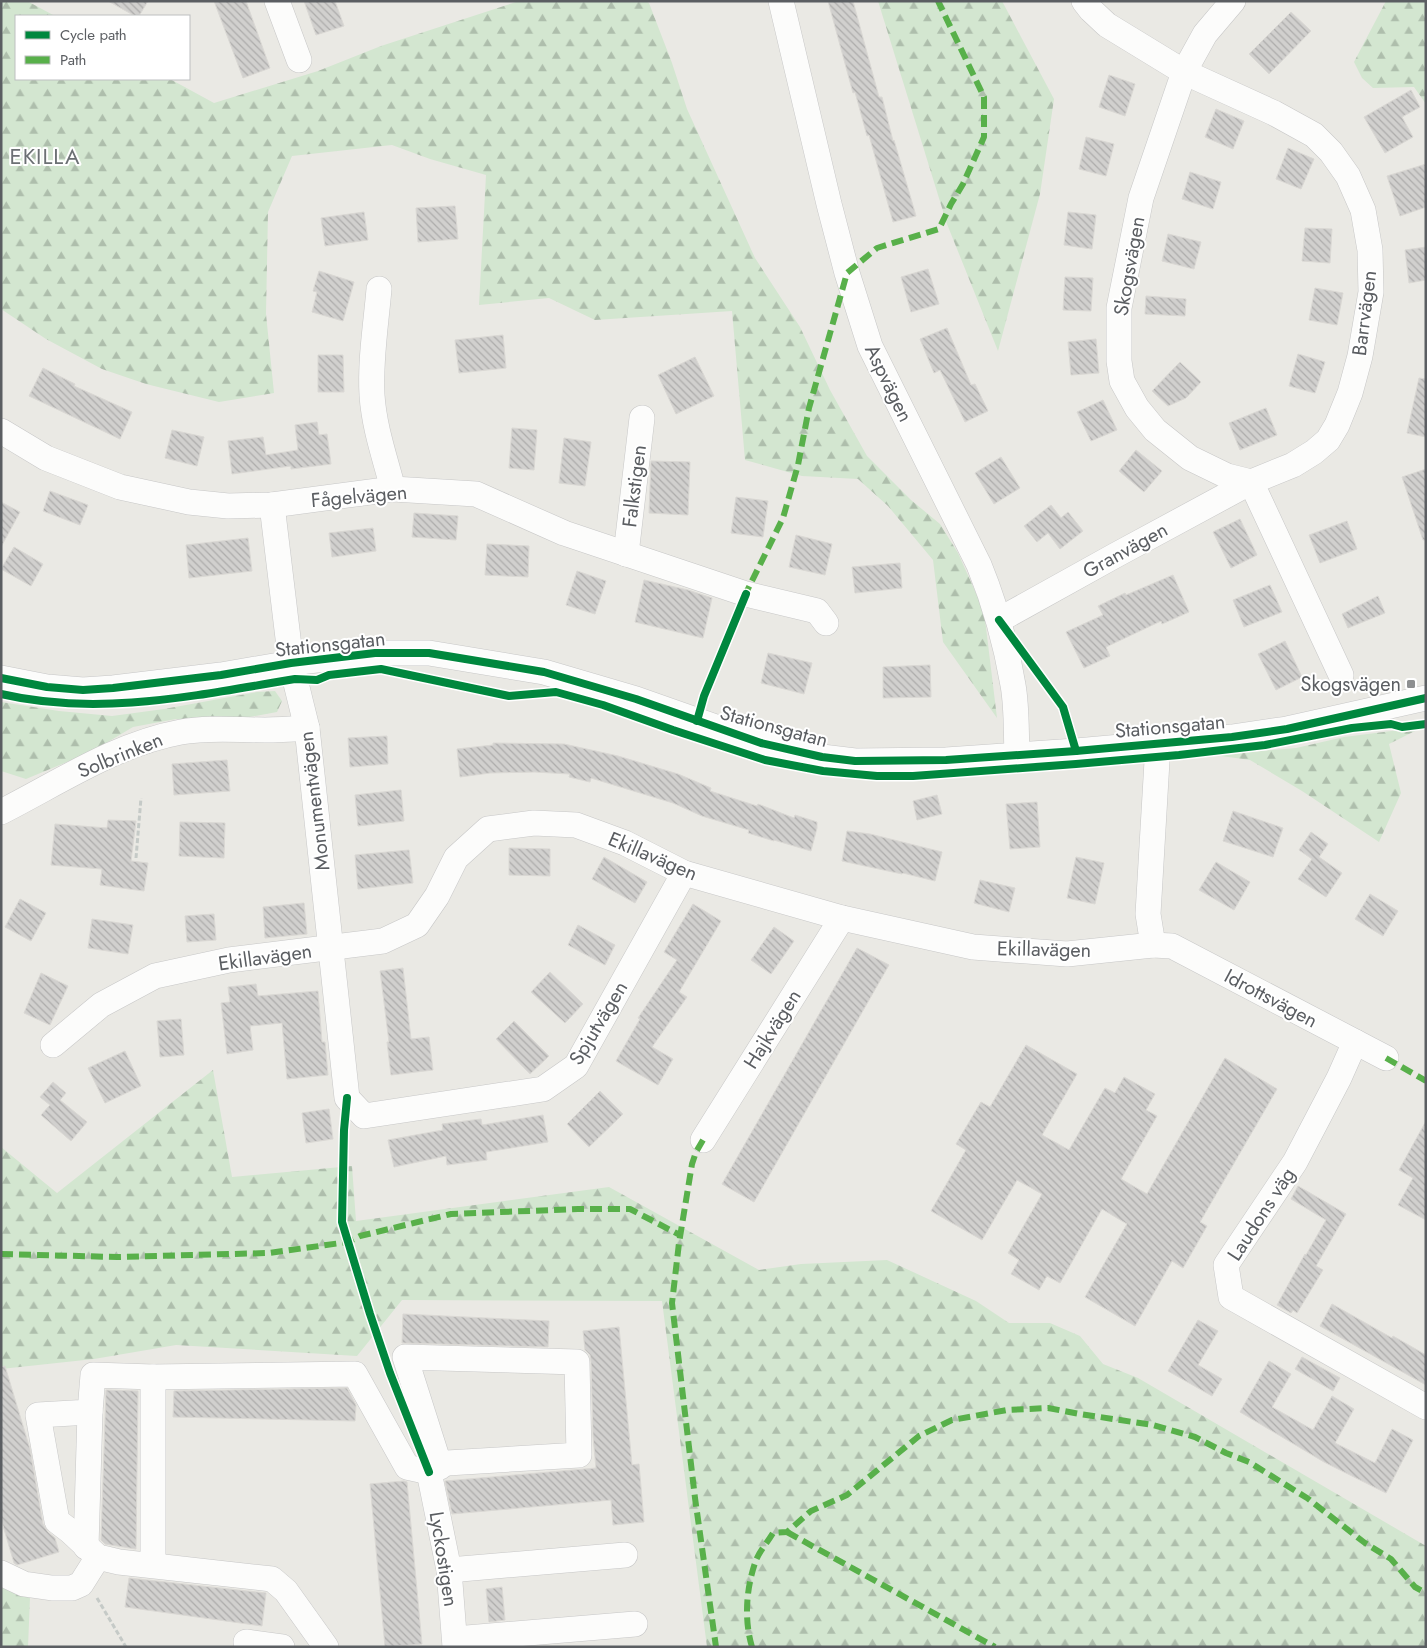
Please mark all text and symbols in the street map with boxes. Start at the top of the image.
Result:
legend [15,15,190,80]
text: Cycle path [60,24,127,46]
text: Path [60,49,86,71]
district label: EKILLA [10,140,80,172]
street label: Skogsvägen [1106,214,1152,318]
street label: Barrvägen [1345,269,1384,357]
street label: Aspvägen [857,340,920,427]
street label: Falkstigen [615,443,654,529]
street label: Fågelvägen [310,478,408,515]
street label: Granvägen [1078,515,1173,586]
street label: Stationsgatan [273,624,387,665]
place label: Skogsvägen [1301,670,1401,699]
marker: Skogsvägen [1405,678,1417,690]
street label: Stationsgatan [717,698,831,755]
street label: Stationsgatan [1114,707,1227,746]
street label: Solbrinken [73,725,167,786]
street label: Monumentvägen [292,730,337,872]
street label: Ekillavägen [604,825,702,888]
street label: Ekillavägen [997,934,1091,965]
street label: Ekillavägen [216,937,314,978]
street label: Idrottsvägen [1219,962,1323,1035]
street label: Spjutvägen [562,976,635,1071]
street label: Hajkvägen [737,984,808,1075]
street label: Laudons väg [1220,1162,1302,1267]
street label: Lyckostigen [422,1510,465,1609]

